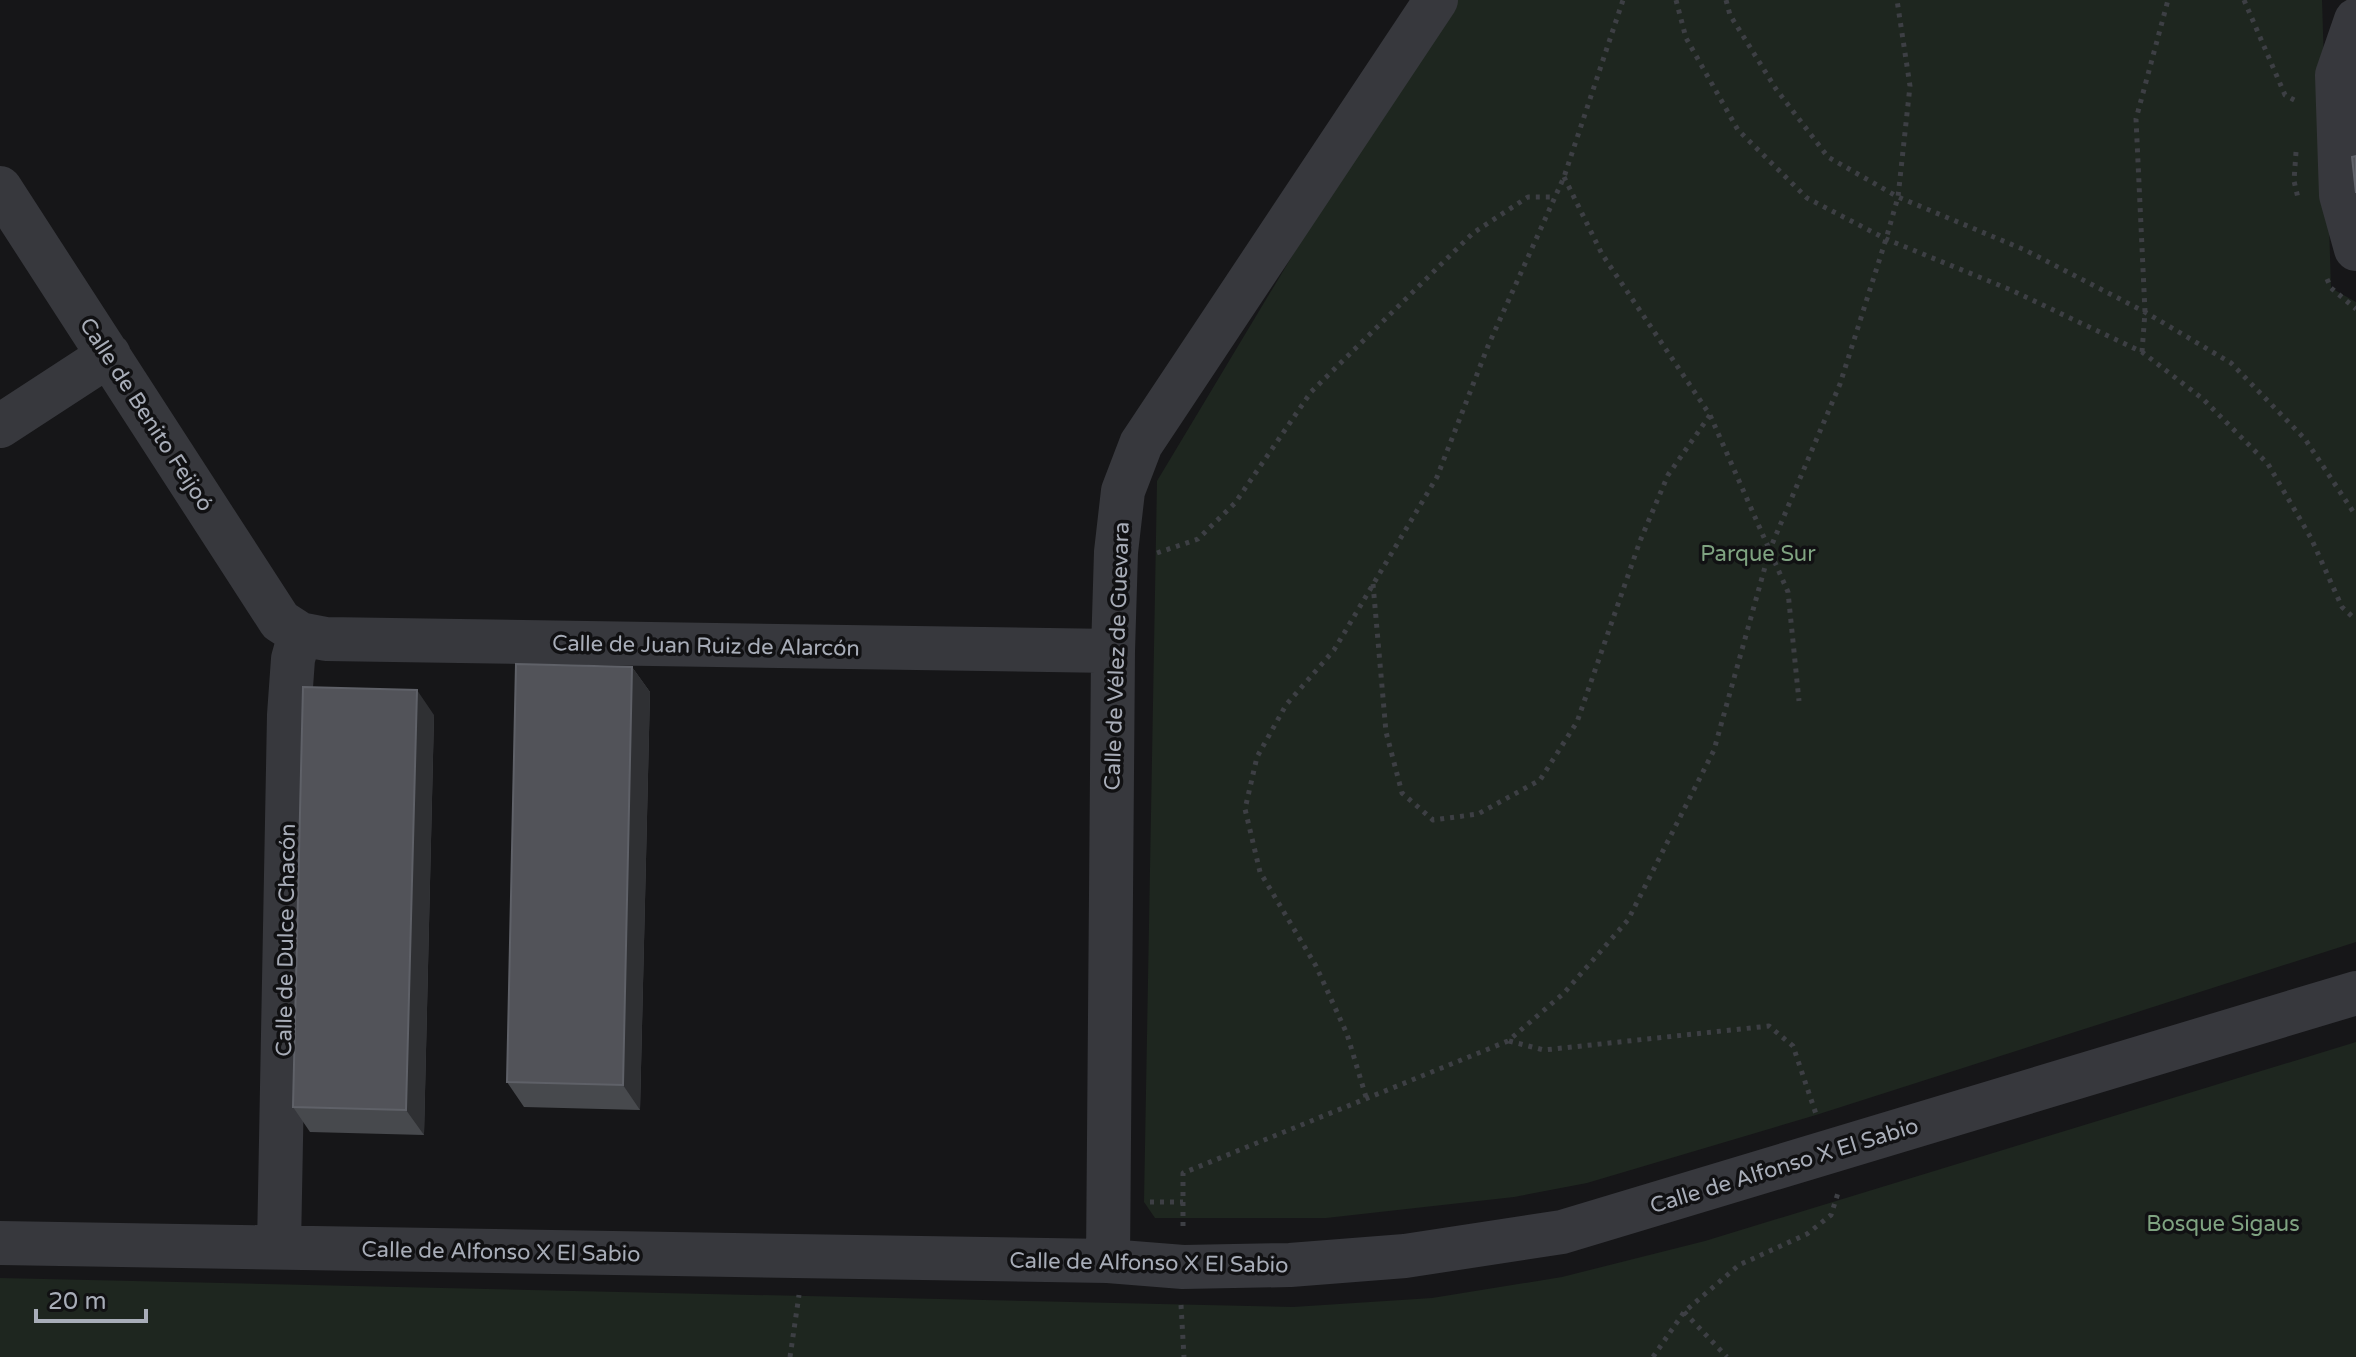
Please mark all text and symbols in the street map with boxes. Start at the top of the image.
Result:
street label: Calle de Benito Feijoó [74,313,218,516]
street label: Calle de Vélez de Guevara [1099,521,1135,791]
park label: Parque Sur [1700,541,1816,567]
street label: Calle de Juan Ruiz de Alarcón [552,630,860,662]
street label: Calle de Dulce Chacón [271,823,301,1057]
street label: Calle de Alfonso X El Sabio [1647,1113,1922,1219]
park label: Bosque Sigaus [2146,1211,2300,1237]
street label: Calle de Alfonso X El Sabio [361,1237,641,1267]
street label: Calle de Alfonso X El Sabio [1009,1248,1289,1278]
scale bar [36,1273,146,1323]
text: 20 m [48,1287,106,1316]

